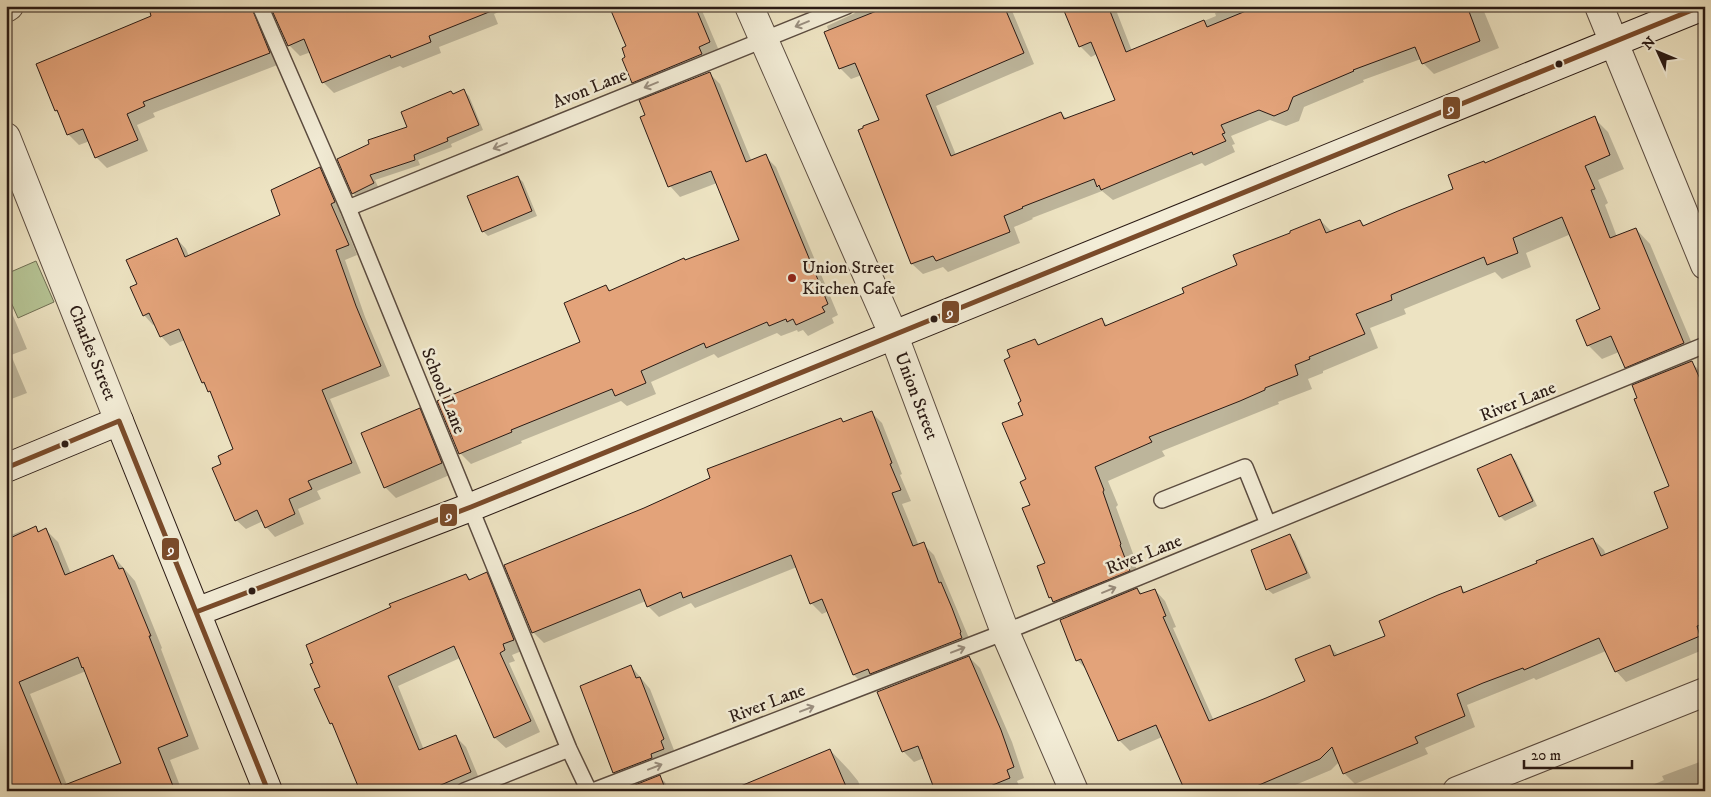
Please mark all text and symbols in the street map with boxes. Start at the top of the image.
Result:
one-way arrow [794,21,809,30]
north arrow [1634,28,1684,78]
text: N [1639,33,1660,54]
unlabelled marker [1554,59,1564,69]
street label: Avon Lane [550,64,630,114]
one-way arrow [644,81,659,90]
line badge: 9 [1442,96,1461,120]
text: 9 [1447,100,1455,118]
one-way arrow [493,142,508,152]
place label: Union Street Kitchen Cafe [802,257,896,300]
marker: Union Street Kitchen Cafe [786,272,798,284]
line badge: 9 [941,300,960,324]
street label: Charles Street [63,302,121,404]
text: 9 [946,304,954,322]
unlabelled marker [929,314,939,324]
street label: School Lane [416,345,470,437]
street label: Union Street [889,349,943,443]
street label: River Lane [1477,377,1559,427]
unlabelled marker [60,439,70,449]
line badge: 9 [439,503,458,527]
text: 9 [445,507,453,525]
street label: River Lane [1103,530,1185,580]
line badge: 9 [161,537,180,561]
text: 9 [167,541,175,559]
one-way arrow [1101,584,1116,594]
unlabelled marker [247,586,257,596]
one-way arrow [950,645,965,654]
street label: River Lane [726,679,808,729]
one-way arrow [799,703,814,712]
scale bar [1524,737,1631,769]
text: 20 m [1531,746,1561,765]
one-way arrow [647,762,662,771]

